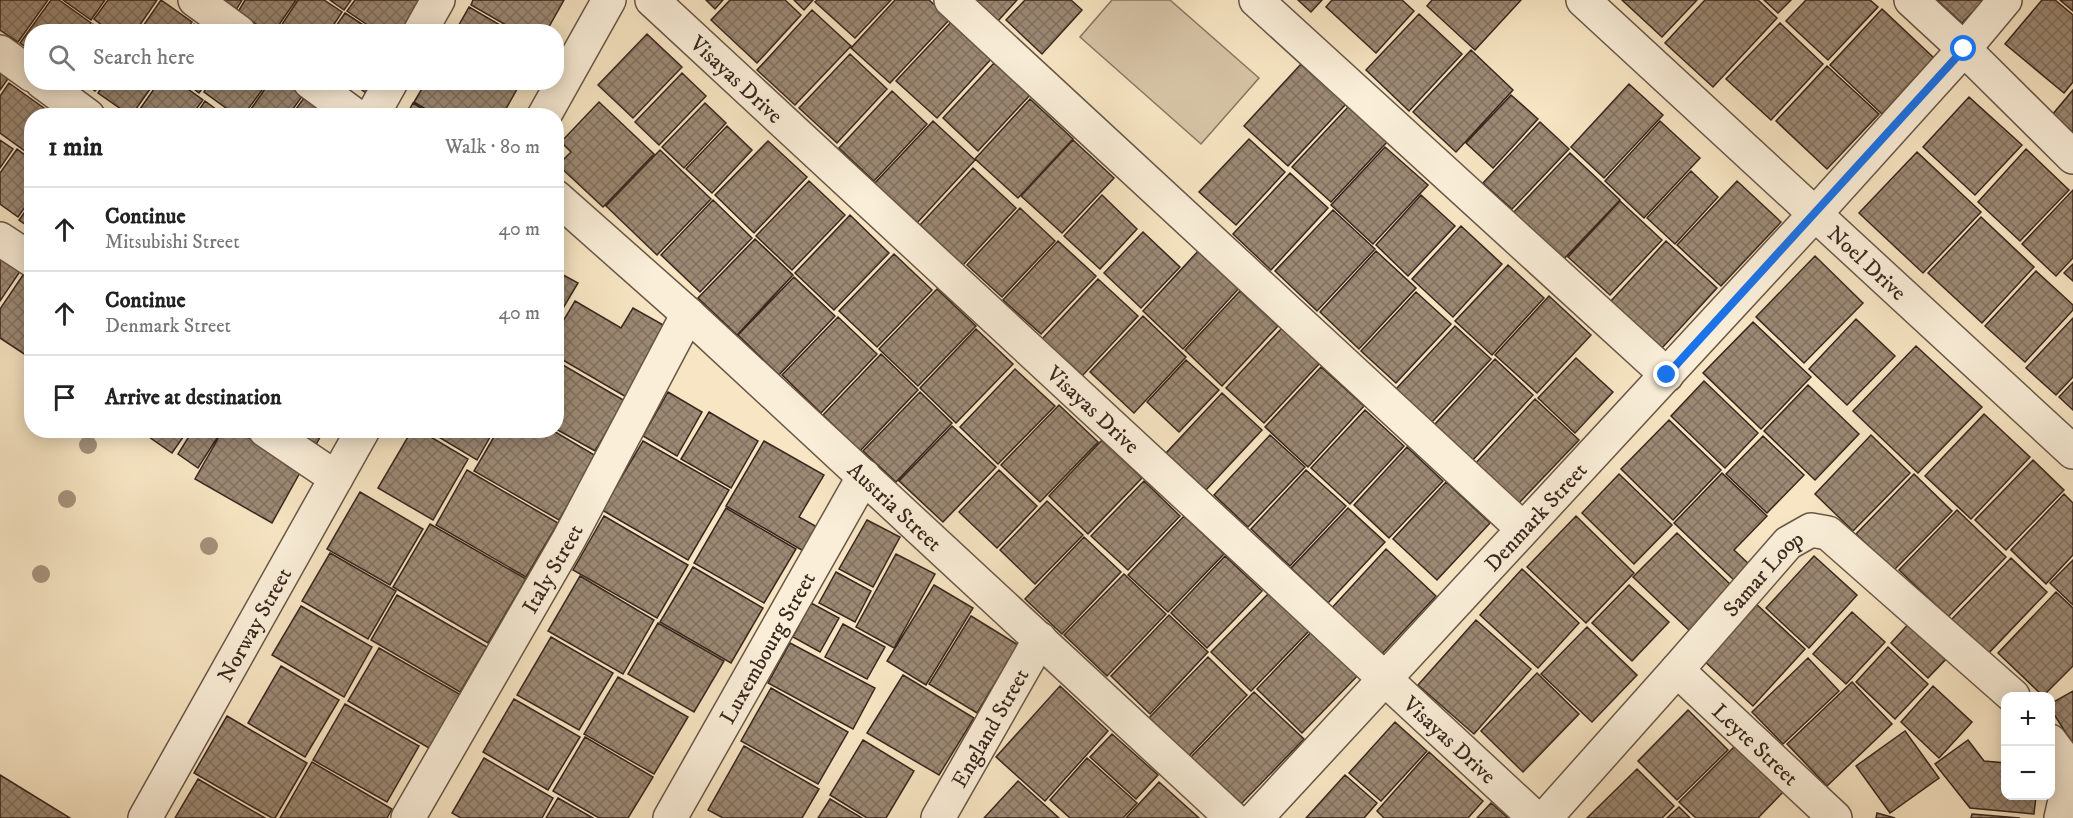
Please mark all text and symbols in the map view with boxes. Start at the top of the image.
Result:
search box [24,24,564,90]
street label: Visayas Drive [683,30,788,130]
route start [1950,35,1976,61]
icon: search [45,41,78,74]
text: Search here [93,44,195,71]
text: 1 min [48,131,103,164]
text: Walk · 80 m [445,135,540,160]
text: Continue [105,203,186,230]
icon: ahead [48,213,81,246]
text: 40 m [498,217,540,242]
street label: Noel Drive [1821,220,1912,307]
text: Mitsubishi Street [105,230,240,255]
text: Continue [105,287,186,314]
icon: ahead [48,297,81,330]
text: 40 m [498,301,540,326]
text: Denmark Street [105,314,231,339]
street label: Visayas Drive [1040,360,1145,460]
route end [1653,361,1679,387]
icon: arrive [48,381,81,414]
text: Arrive at destination [105,384,282,411]
street label: Austria Street [841,457,947,558]
street label: Denmark Street [1479,457,1593,577]
street label: Italy Street [517,520,589,619]
street label: Samar Loop [1718,525,1808,623]
street label: Norway Street [212,563,298,687]
street label: Luxembourg Street [714,568,822,729]
street label: England Street [946,664,1035,793]
street label: Visayas Drive [1396,690,1501,790]
map controls [2001,692,2055,800]
button: + [2001,692,2055,746]
street label: Leyte Street [1706,698,1804,792]
button: − [2001,746,2055,800]

